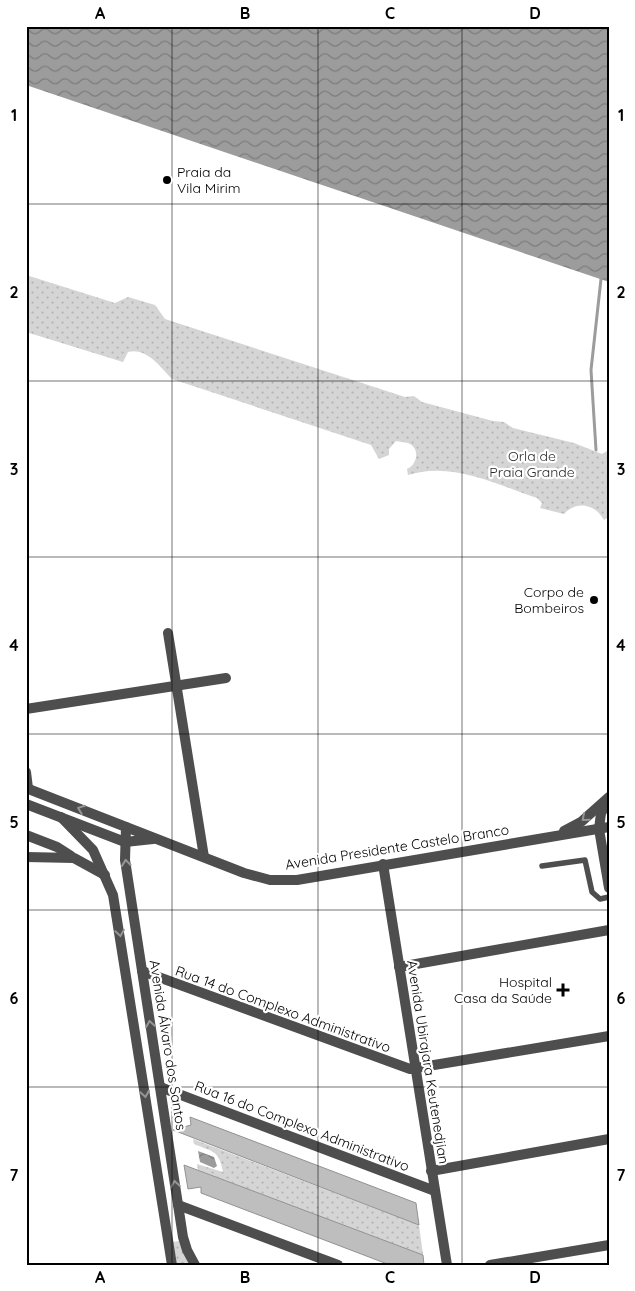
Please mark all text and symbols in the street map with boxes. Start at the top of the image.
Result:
text: A [95,3,106,23]
text: B [240,3,250,23]
text: C [385,3,395,23]
text: D [529,3,541,23]
text: 1 [11,105,17,125]
text: 1 [618,105,624,125]
place label: Praia da Vila Mirim [177,163,241,197]
marker: Praia da Vila Mirim [161,174,173,186]
text: 2 [9,282,19,302]
text: 2 [616,282,626,302]
park label: Orla de Praia Grande [489,447,575,481]
text: 3 [10,459,18,479]
text: 3 [617,459,625,479]
place label: Corpo de Bombeiros [514,583,584,617]
marker: Corpo de Bombeiros [588,594,600,606]
text: 4 [9,635,19,655]
text: 4 [616,635,626,655]
one-way arrow [77,805,86,815]
text: 5 [9,812,19,832]
one-way arrow [582,812,591,821]
text: 5 [616,812,626,832]
street label: Avenida Presidente Castelo Branco [284,820,510,874]
one-way arrow [121,859,132,867]
one-way arrow [114,929,124,938]
street label: Avenida Álvaro dos Santos [146,958,190,1132]
street label: Avenida Ubirajara Keutenedjian [403,959,453,1165]
street label: Rua 14 do Complexo Administrativo [173,962,393,1056]
place label: Hospital Casa da Saúde [454,973,552,1007]
marker: Hospital Casa da Saúde [556,983,570,997]
text: 6 [10,988,19,1008]
text: 6 [617,988,626,1008]
one-way arrow [146,1020,156,1028]
street label: Rua 16 do Complexo Administrativo [192,1077,412,1175]
one-way arrow [139,1090,149,1098]
text: 7 [10,1165,19,1185]
text: 7 [617,1165,626,1185]
one-way arrow [171,1180,181,1189]
text: A [95,1267,106,1287]
text: B [240,1267,250,1287]
text: C [385,1267,395,1287]
text: D [529,1267,541,1287]

